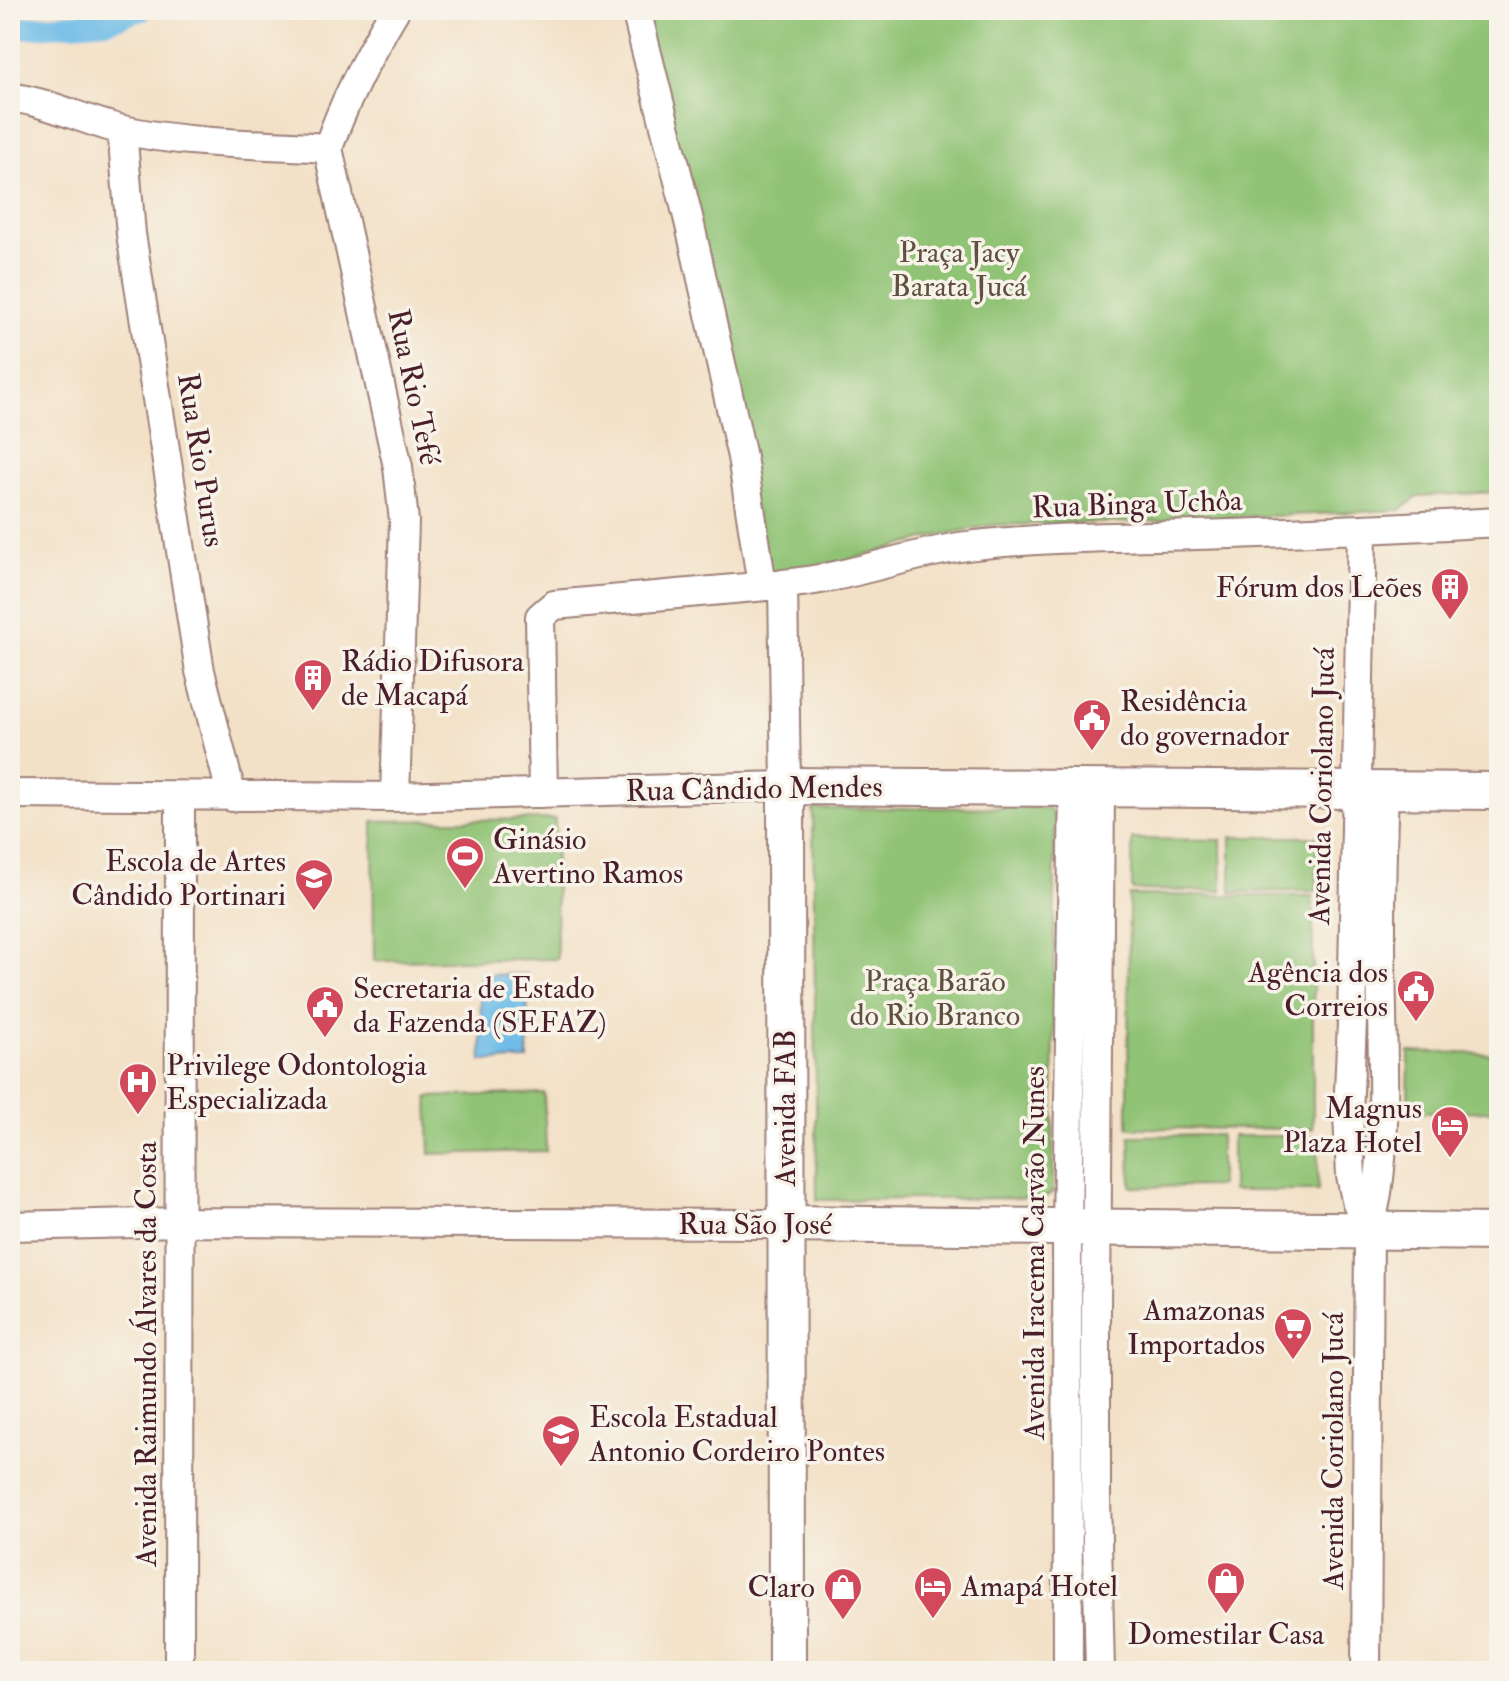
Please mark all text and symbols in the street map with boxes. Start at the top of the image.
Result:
park label: Praça Jacy Barata Jucá [891,234,1027,305]
street label: Rua Rio Tefé [379,306,449,469]
street label: Rua Rio Purus [169,370,233,550]
street label: Rua Binga Uchôa [1031,482,1244,526]
building icon: Fórum dos Leões [1429,566,1471,621]
place label: Fórum dos Leões [1216,569,1422,606]
place label: Rádio Difusora de Macapá [341,643,525,714]
street label: Avenida Coriolano Jucá [1301,646,1343,926]
building icon: Rádio Difusora de Macapá [292,657,334,712]
place label: Residência do governador [1120,683,1289,754]
public building icon: Residência do governador [1071,697,1113,752]
street label: Rua Cândido Mendes [625,768,883,810]
place label: Ginásio Avertino Ramos [492,821,683,892]
sports icon: Ginásio Avertino Ramos [444,835,486,890]
place label: Escola de Artes Cândido Portinari [71,843,286,914]
school or university icon: Escola de Artes Cândido Portinari [293,857,335,912]
place label: Agência dos Correios [1247,954,1388,1025]
park label: Praça Barão do Rio Branco [850,963,1020,1034]
public building icon: Agência dos Correios [1395,968,1437,1023]
place label: Secretaria de Estado da Fazenda (SEFAZ) [353,970,607,1041]
public building icon: Secretaria de Estado da Fazenda (SEFAZ) [304,984,346,1039]
street label: Avenida FAB [767,1030,804,1187]
place label: Privilege Odontologia Especializada [166,1047,428,1118]
hospital icon: Privilege Odontologia Especializada [117,1061,159,1116]
street label: Avenida Iracema Carvão Nunes [1016,1066,1053,1441]
place label: Magnus Plaza Hotel [1283,1090,1422,1161]
hotel icon: Magnus Plaza Hotel [1429,1104,1471,1159]
street label: Avenida Raimundo Álvares da Costa [128,1141,165,1568]
street label: Rua São José [678,1206,832,1243]
place label: Amazonas Importados [1127,1292,1265,1363]
supermarket icon: Amazonas Importados [1272,1306,1314,1361]
street label: Avenida Coriolano Jucá [1315,1312,1352,1591]
place label: Escola Estadual Antonio Cordeiro Pontes [588,1399,885,1470]
school or university icon: Escola Estadual Antonio Cordeiro Pontes [540,1413,582,1468]
shop icon: Domestilar Casa [1205,1560,1247,1615]
hotel icon: Amapá Hotel [912,1565,954,1620]
shop icon: Claro [822,1566,864,1621]
place label: Amapá Hotel [960,1568,1118,1605]
place label: Claro [747,1569,815,1606]
place label: Domestilar Casa [1128,1616,1325,1653]

